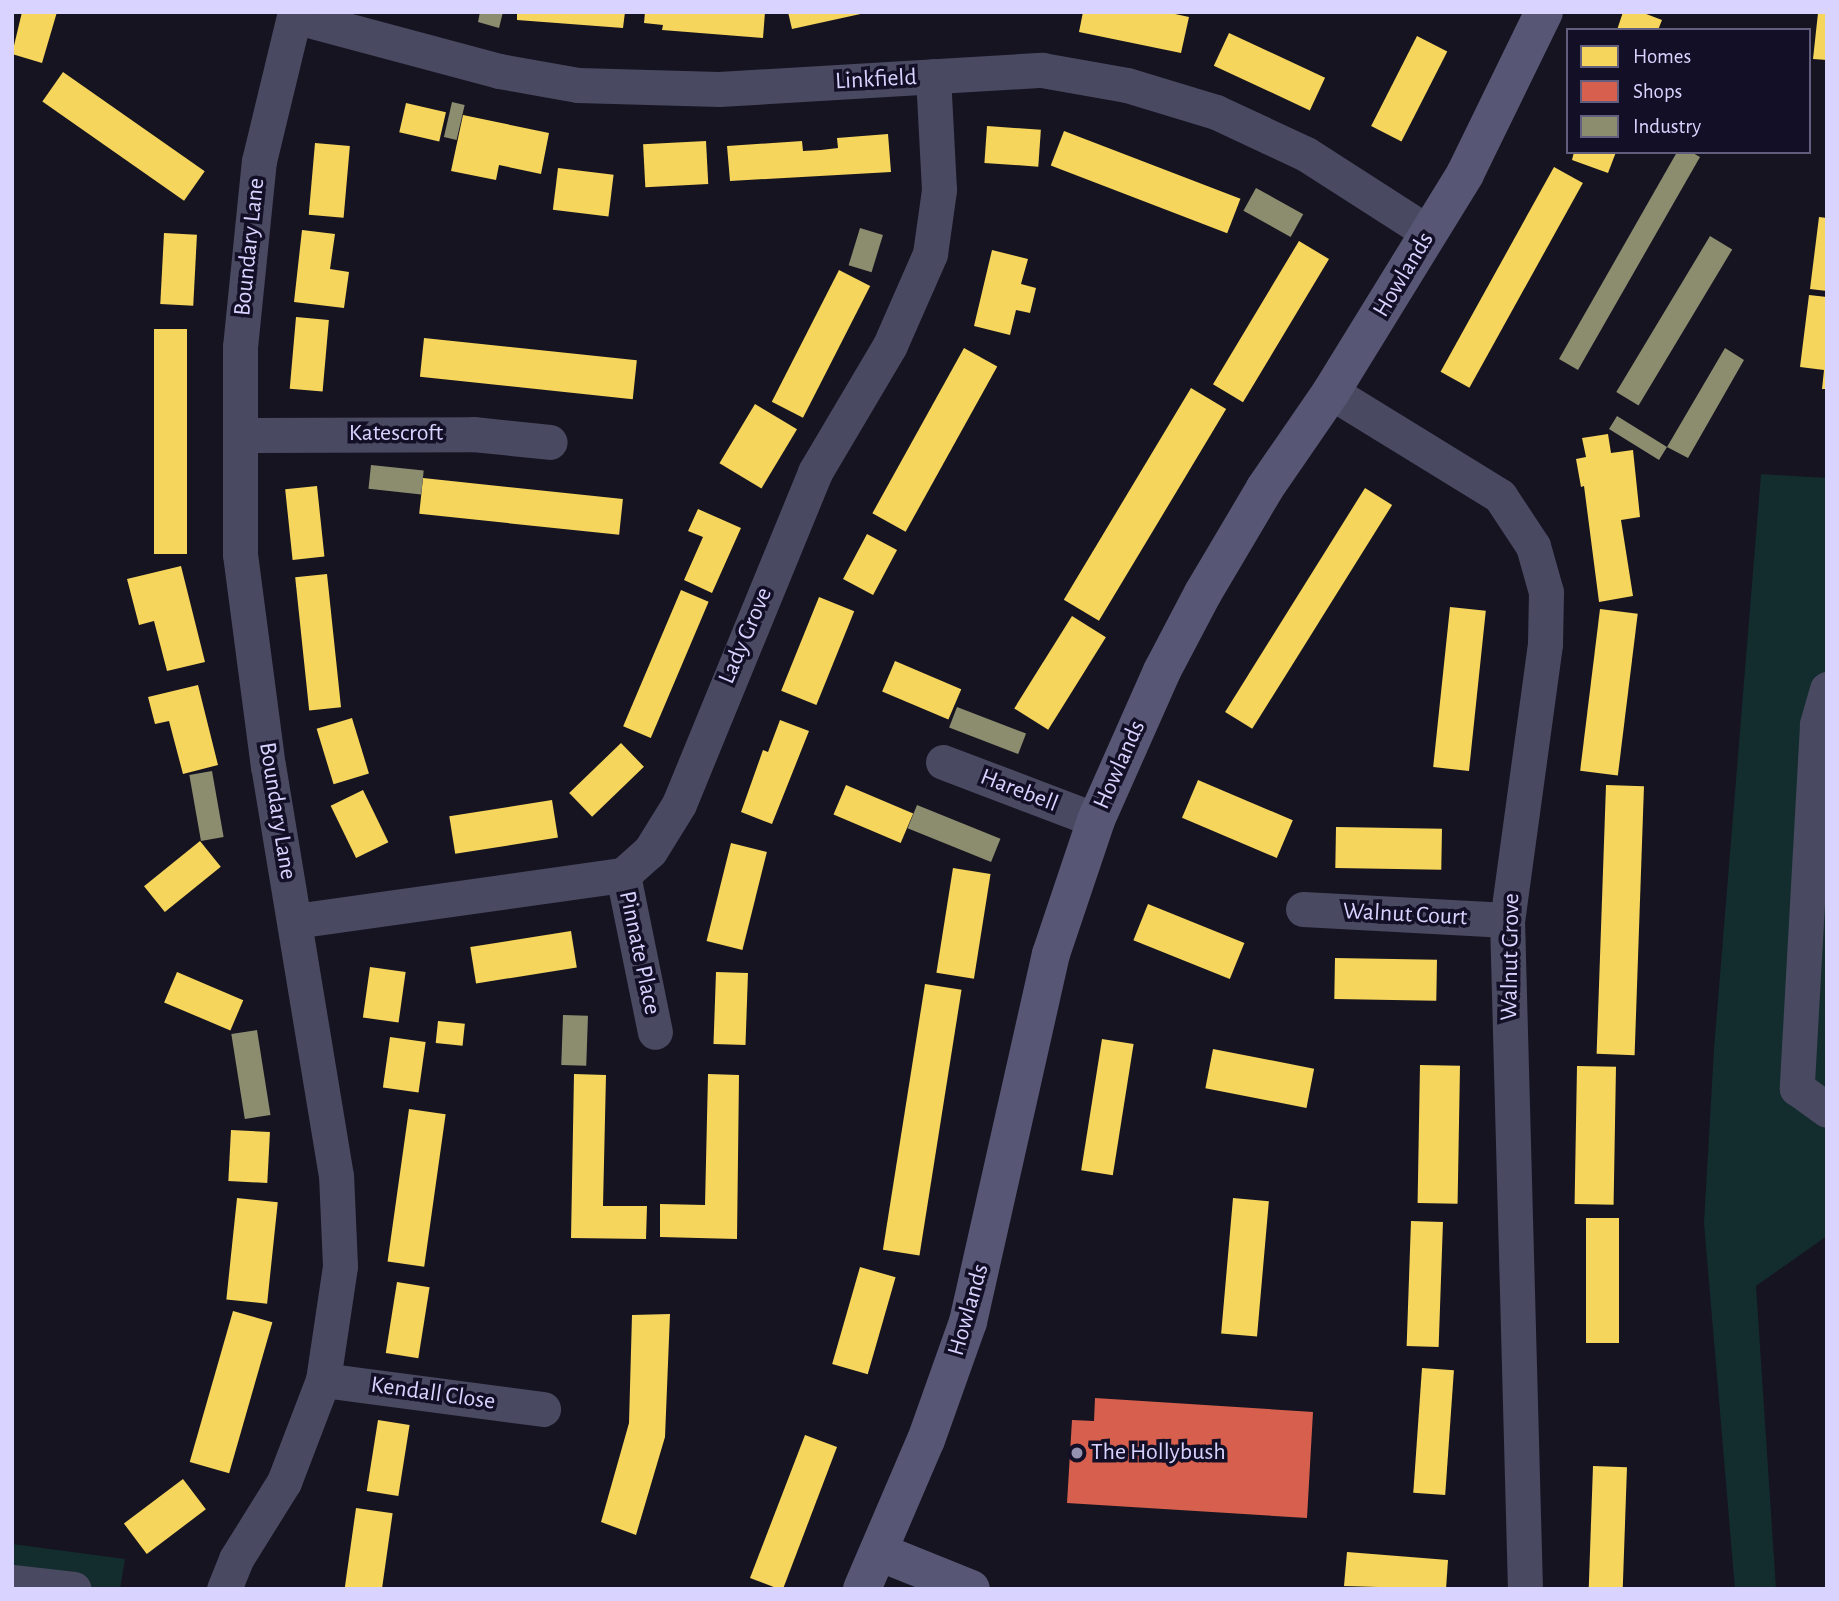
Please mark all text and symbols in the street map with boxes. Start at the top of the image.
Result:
legend [1566,28,1811,154]
text: Homes [1633,46,1691,67]
street label: Linkfield [834,63,918,97]
text: Shops [1633,81,1682,102]
text: Industry [1633,116,1701,137]
street label: Boundary Lane [228,177,272,317]
street label: Howlands [1367,227,1441,323]
street label: Katescroft [349,420,443,448]
street label: Lady Grove [713,584,779,688]
street label: Howlands [1088,716,1152,814]
street label: Boundary Lane [252,740,302,882]
street label: Harebell [976,763,1062,819]
street label: Pinnate Place [612,888,666,1018]
street label: Walnut Grove [1495,893,1527,1021]
street label: Walnut Court [1342,897,1468,933]
street label: Howlands [942,1261,996,1359]
street label: Kendall Close [369,1371,497,1417]
place label: The Hollybush [1091,1439,1226,1467]
marker: The Hollybush [1069,1445,1085,1461]

